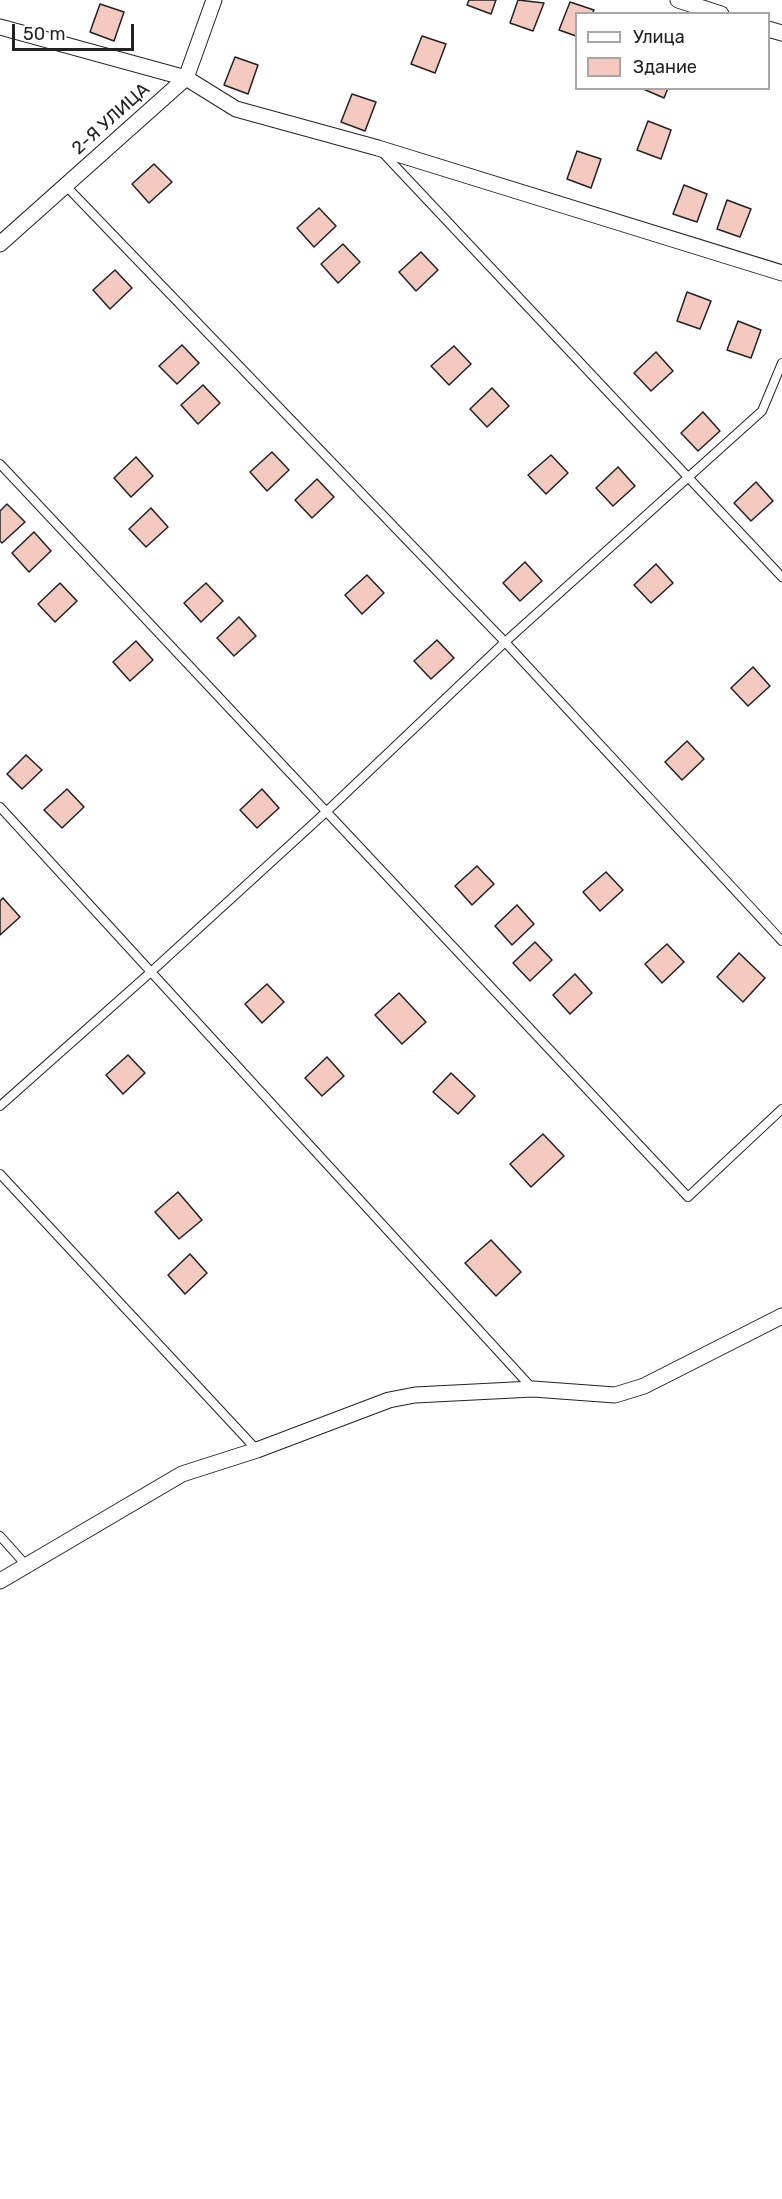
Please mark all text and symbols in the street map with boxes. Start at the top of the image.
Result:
scale bar [15,12,136,50]
legend [575,12,770,90]
text: 50 m [23,23,66,45]
text: Улица [633,26,685,48]
text: Здание [633,56,697,78]
street label: 2-Я УЛИЦА [68,79,154,159]

